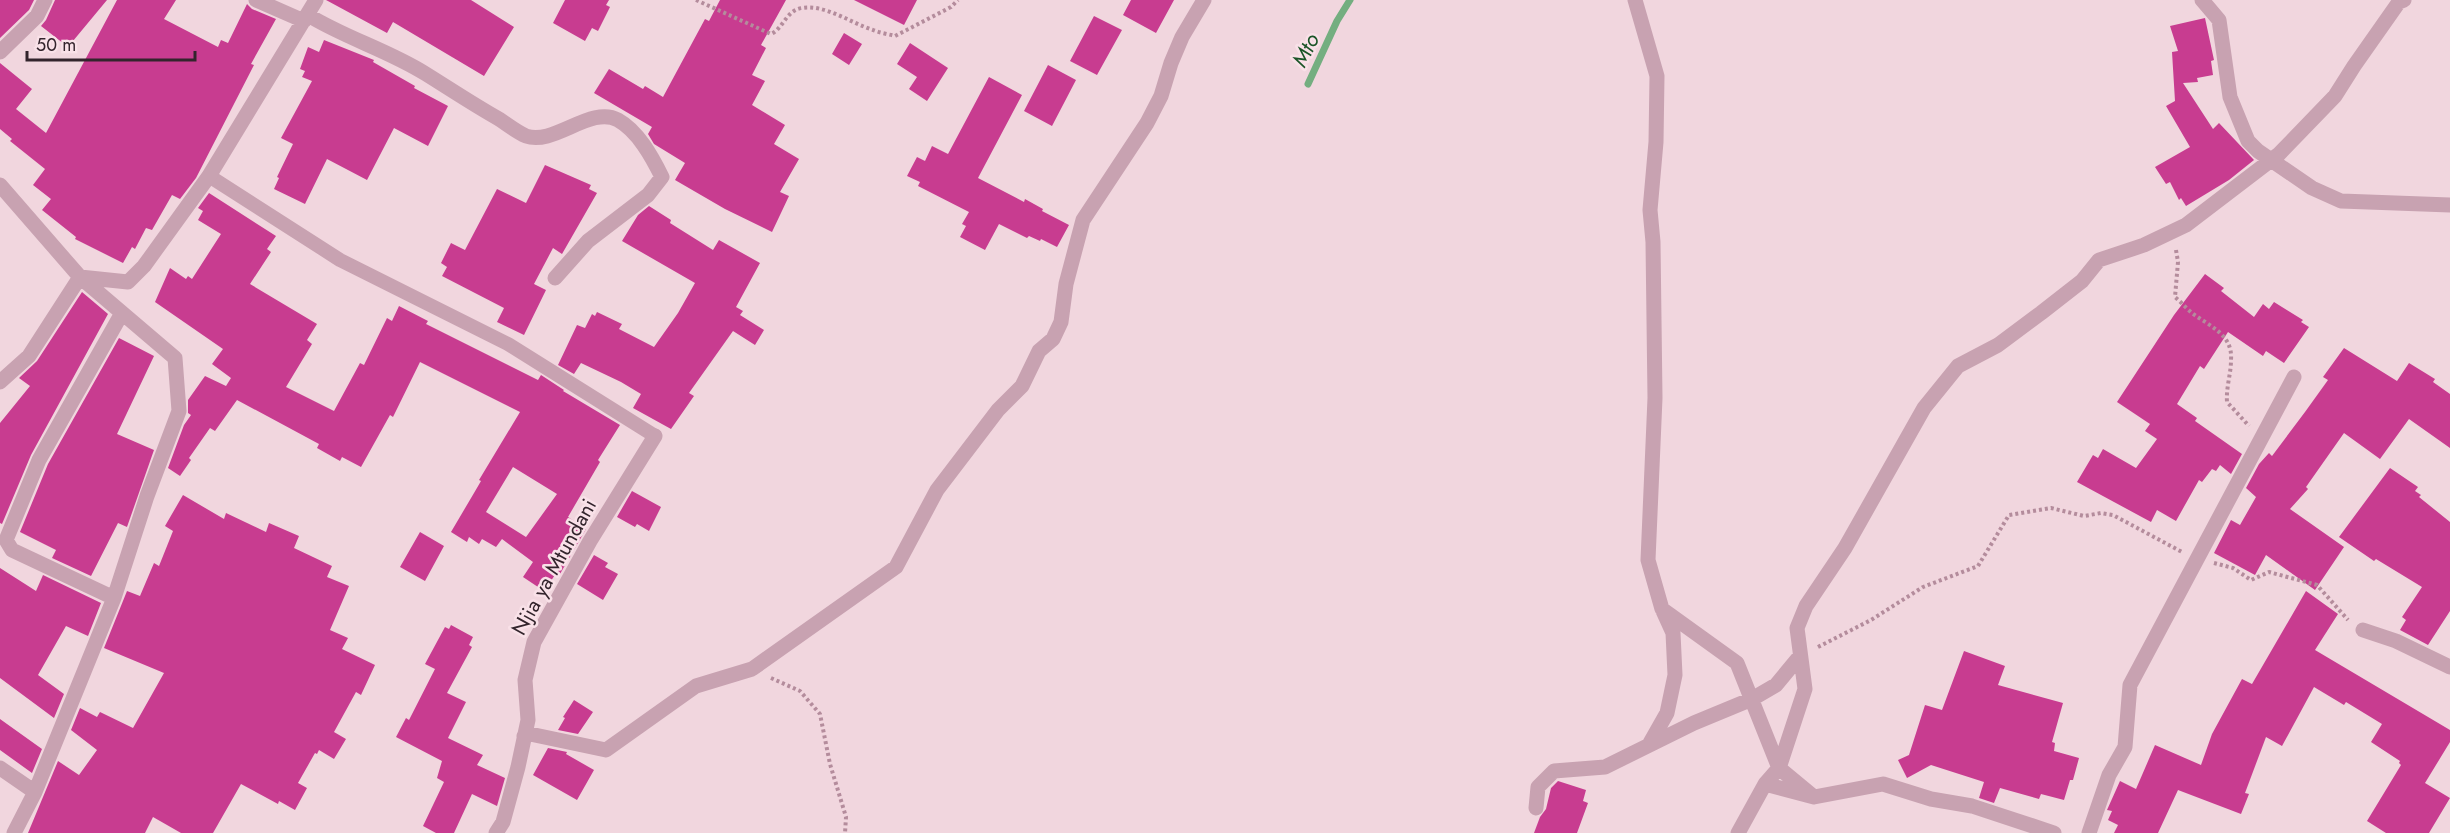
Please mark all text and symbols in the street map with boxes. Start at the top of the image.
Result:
scale bar [27,24,195,62]
water label: Mto [1283,27,1327,72]
text: 50 m [36,32,76,58]
street label: Njia ya Mtundani [504,493,604,641]

